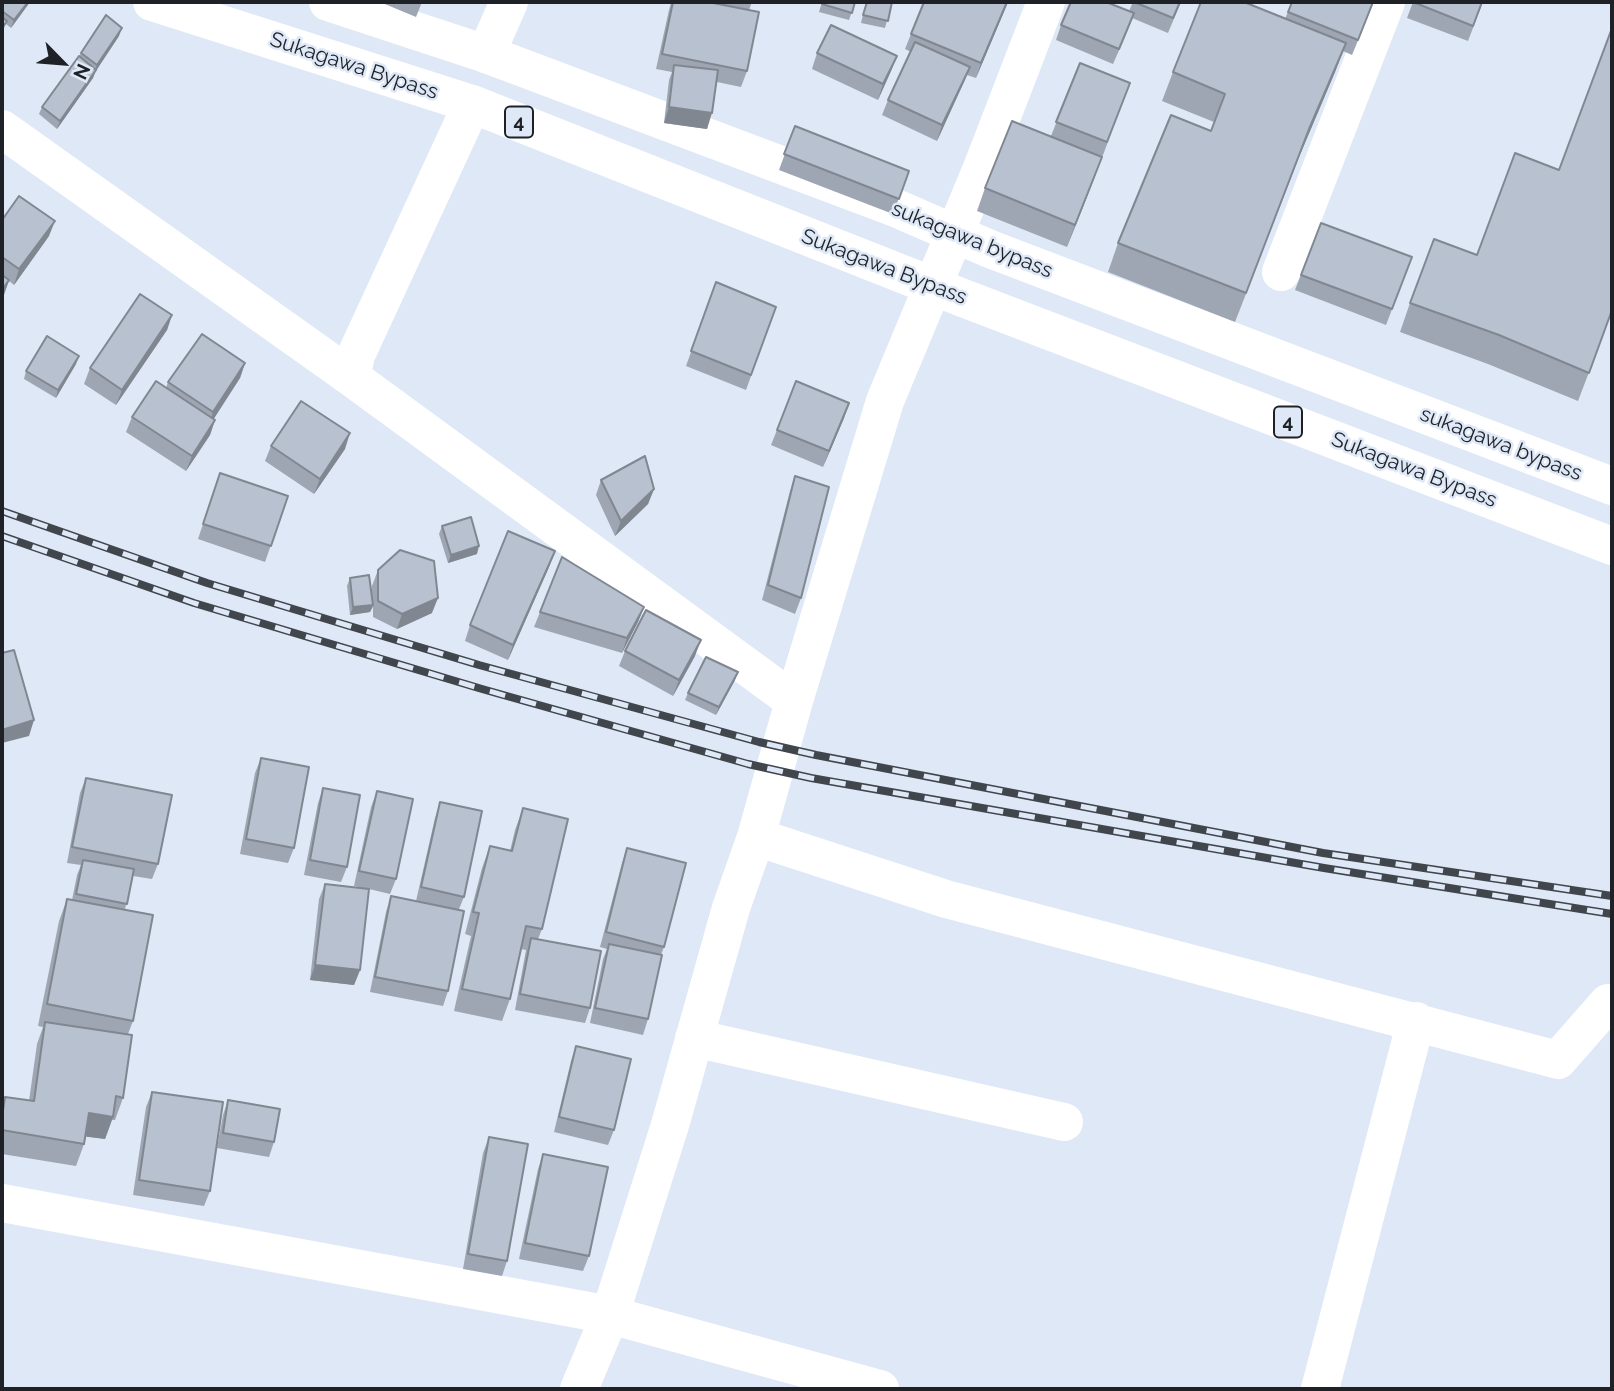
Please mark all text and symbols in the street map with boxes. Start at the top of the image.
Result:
street label: Sukagawa Bypass [267,27,441,105]
north arrow [28,28,98,98]
text: N [69,61,95,83]
road number: 4 [505,106,533,138]
street label: sukagawa bypass [888,196,1056,284]
street label: Sukagawa Bypass [798,224,970,310]
street label: sukagawa bypass [1416,402,1586,486]
road number: 4 [1274,406,1302,438]
street label: Sukagawa Bypass [1328,427,1500,513]

